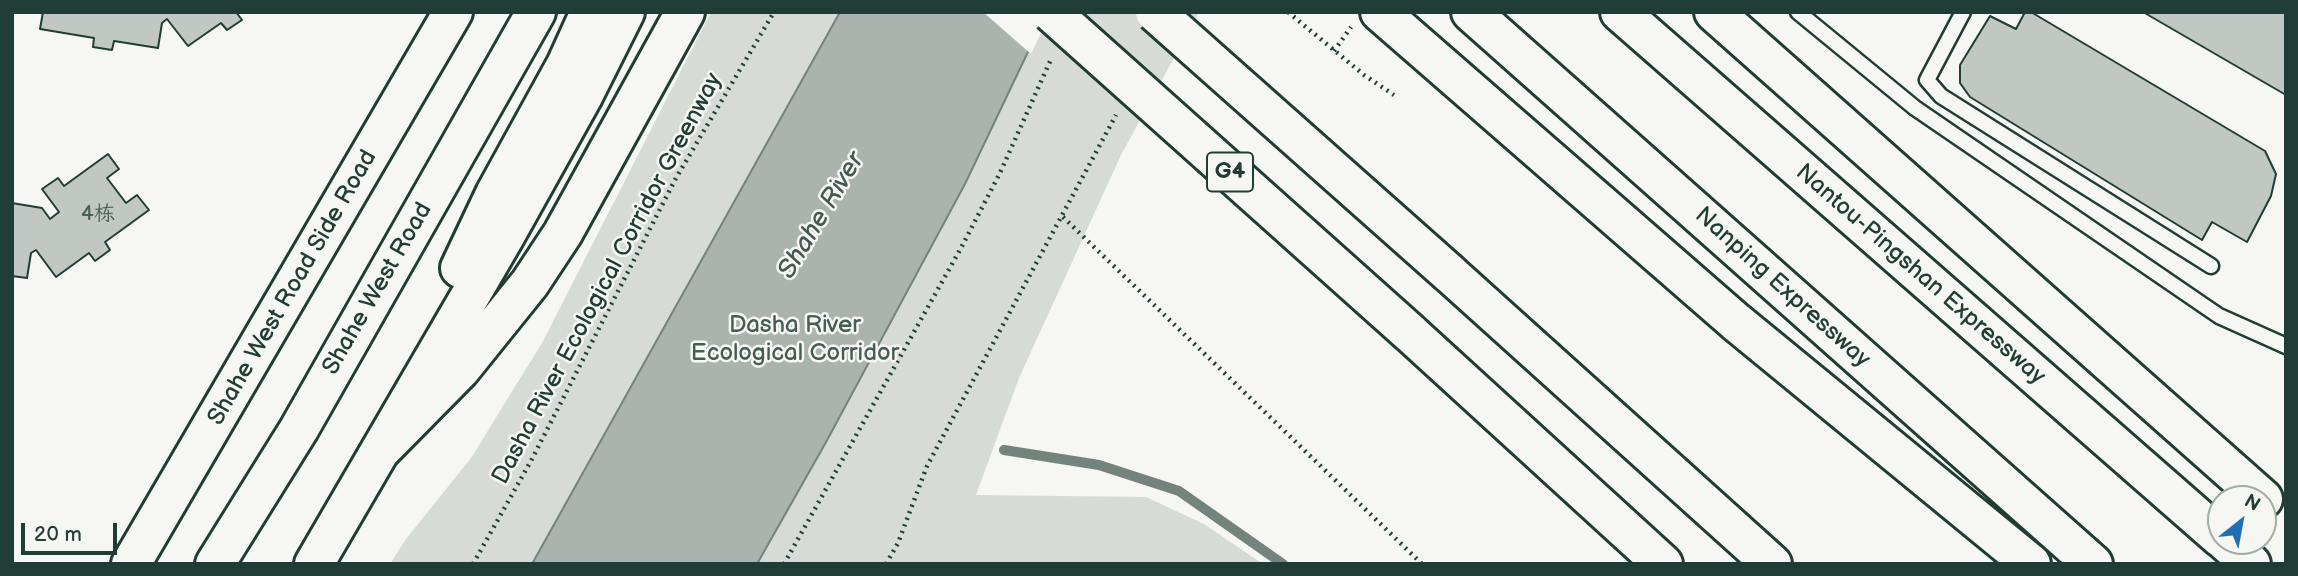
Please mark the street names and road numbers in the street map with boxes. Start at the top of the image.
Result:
street label: Dasha River Ecological Corridor Greenway [487,68,729,490]
street label: Shahe West Road Side Road [202,145,384,431]
road number: G4 [1207,153,1253,192]
street label: Nantou-Pingshan Expressway [1789,159,2051,391]
street label: Shahe West Road [317,198,439,380]
street label: Nanping Expressway [1688,202,1876,374]

